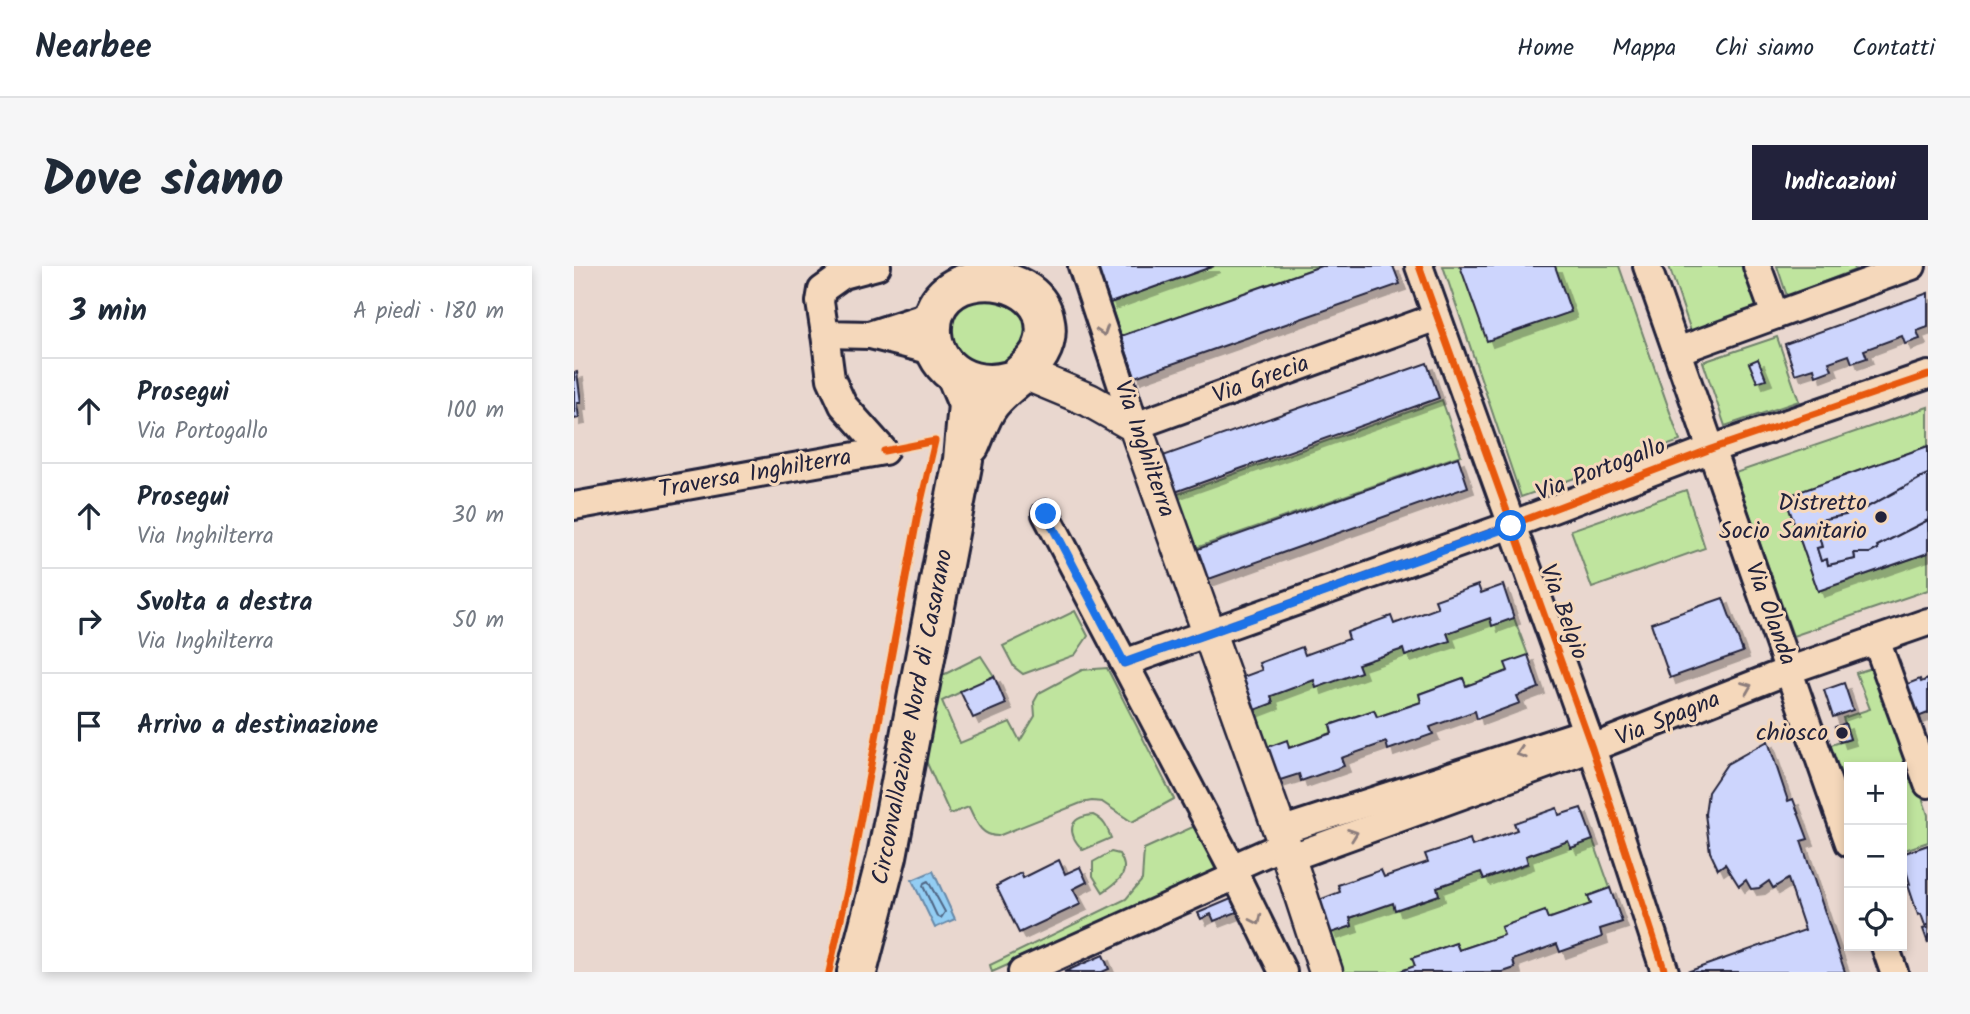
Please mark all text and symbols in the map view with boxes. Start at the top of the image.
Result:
text: Nearbee [35,22,152,75]
text: Home [1517,29,1574,68]
text: Mappa [1612,29,1676,68]
text: Chi siamo [1714,29,1814,68]
text: Contatti [1852,29,1935,68]
text: Dove siamo [42,143,284,221]
button: Indicazioni [1752,145,1928,220]
text: 3 min [70,288,147,336]
text: A piedi · 180 m [353,294,504,330]
one-way arrow [1095,324,1109,336]
street label: Via Grecia [1207,345,1315,415]
text: Prosegui [137,372,229,414]
street label: Via Inghilterra [1102,375,1186,523]
icon: ahead [70,392,108,430]
text: 100 m [446,393,504,429]
text: Via Portogallo [137,414,268,450]
street label: Via Portogallo [1530,427,1672,513]
street label: Traversa Inghilterra [655,438,855,510]
text: Prosegui [137,477,229,519]
place label: Distretto Socio Sanitario [1719,484,1867,551]
icon: ahead [70,497,108,535]
text: 30 m [452,498,504,534]
route end [1030,498,1061,529]
marker: Distretto Socio Sanitario [1873,509,1889,525]
route start [1495,510,1526,541]
text: Via Inghilterra [137,519,274,555]
street label: Circonvallazione Nord di Casarano [861,546,965,888]
street label: Via Olanda [1733,557,1807,671]
street label: Via Belgio [1528,559,1598,665]
text: Svolta a destra [137,582,313,624]
icon: right [70,602,108,640]
text: 50 m [453,603,504,639]
text: Via Inghilterra [137,624,274,660]
street label: Via Spagna [1610,680,1726,758]
one-way arrow [1740,682,1752,696]
text: Arrivo a destinazione [137,705,378,747]
icon: arrive [70,707,108,745]
place label: chiosco [1756,714,1828,753]
marker: chiosco [1834,725,1850,741]
one-way arrow [1516,745,1528,759]
map controls [1844,762,1907,951]
button: + [1844,762,1907,825]
button: − [1844,825,1907,888]
one-way arrow [1346,829,1358,843]
button: locate [1844,888,1907,951]
one-way arrow [1249,913,1263,925]

